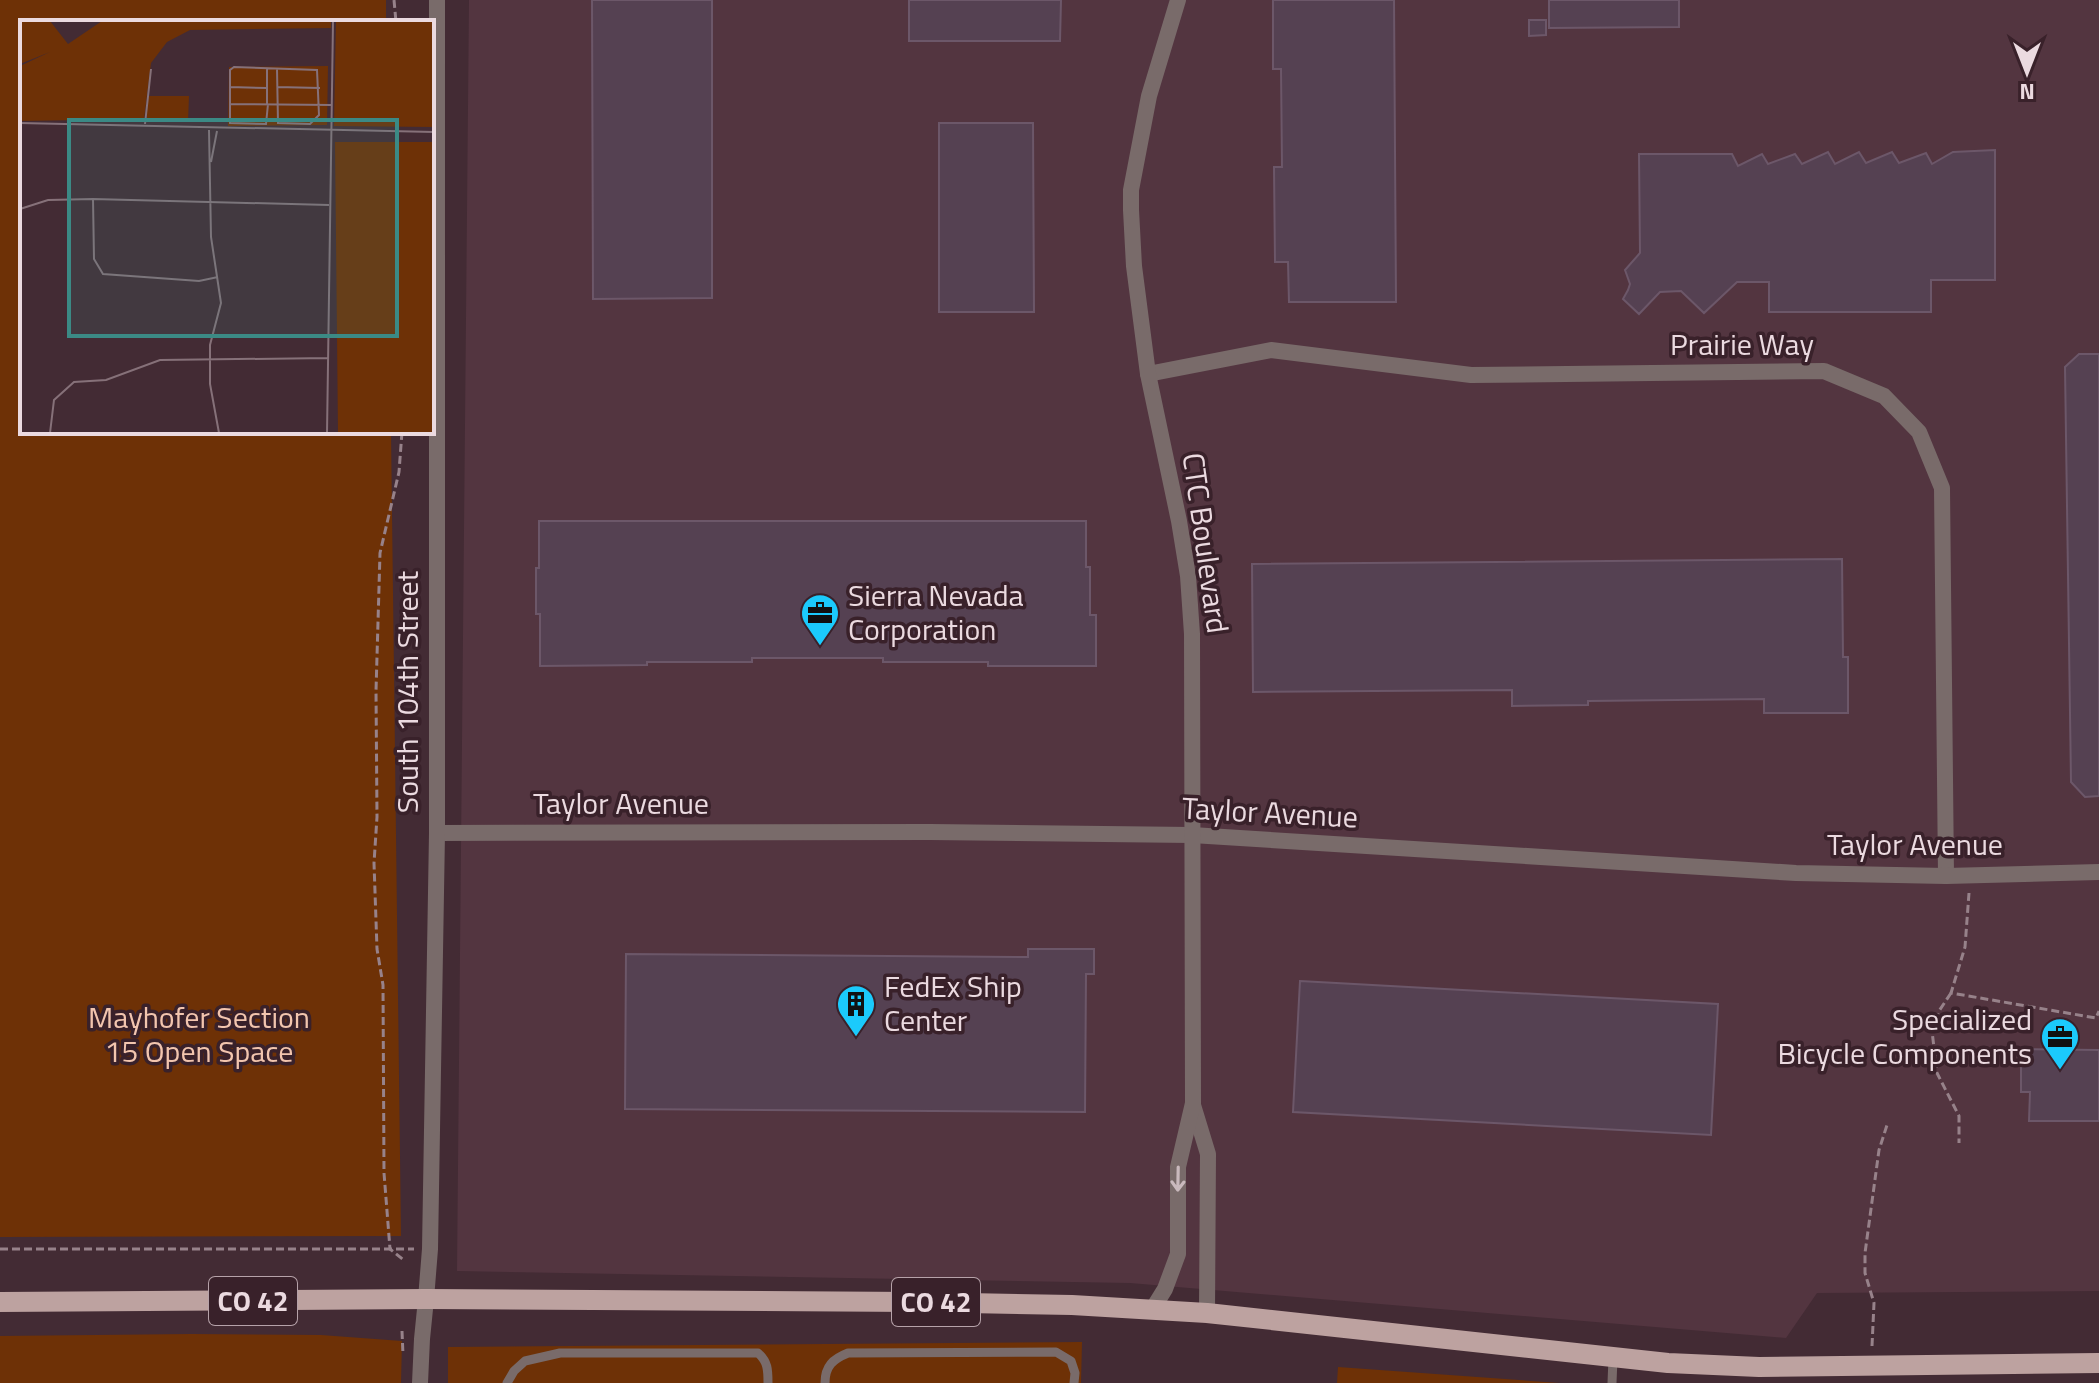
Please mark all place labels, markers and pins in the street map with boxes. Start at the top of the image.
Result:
place label: Sierra Nevada Corporation [848,572,1024,652]
office icon: Sierra Nevada Corporation [799,592,841,647]
place label: FedEx Ship Center [884,963,1022,1043]
building icon: FedEx Ship Center [835,983,877,1038]
place label: Specialized Bicycle Components [1778,996,2032,1076]
office icon: Specialized Bicycle Components [2039,1016,2081,1071]

